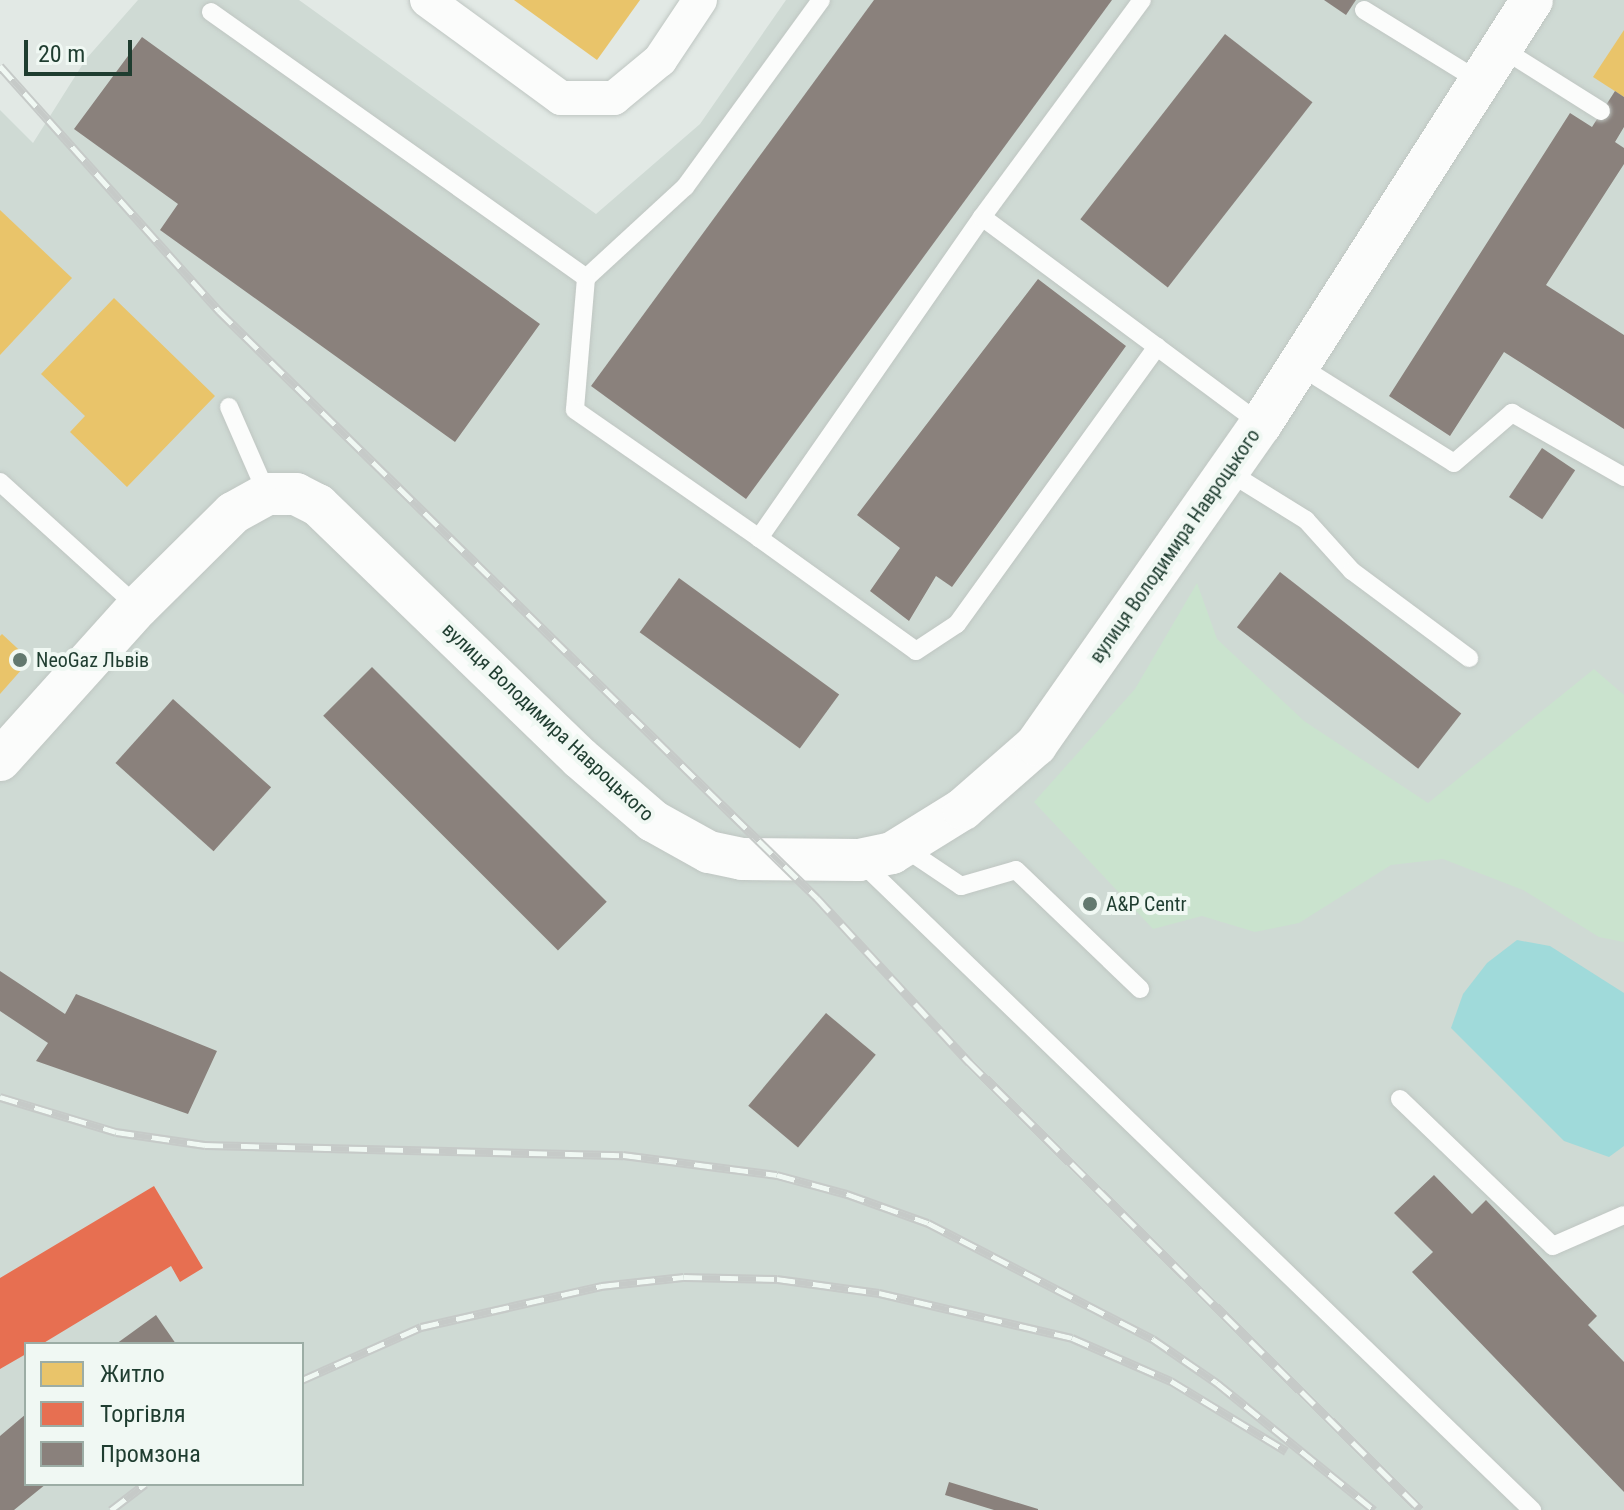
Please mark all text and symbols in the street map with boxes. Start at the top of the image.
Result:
scale bar [28,24,136,74]
text: 20 m [38,40,85,68]
street label: вулиця Володимира Навроцького [1085,424,1265,668]
street label: вулиця Володимира Навроцького [437,618,659,826]
place label: NeoGaz Львів [36,648,149,672]
marker: NeoGaz Львів [11,651,29,669]
place label: A&P Centr [1106,892,1186,916]
marker: A&P Centr [1081,895,1099,913]
legend [24,1342,304,1486]
text: Житло [100,1360,165,1388]
text: Торгівля [100,1400,186,1428]
text: Промзона [100,1440,201,1468]

